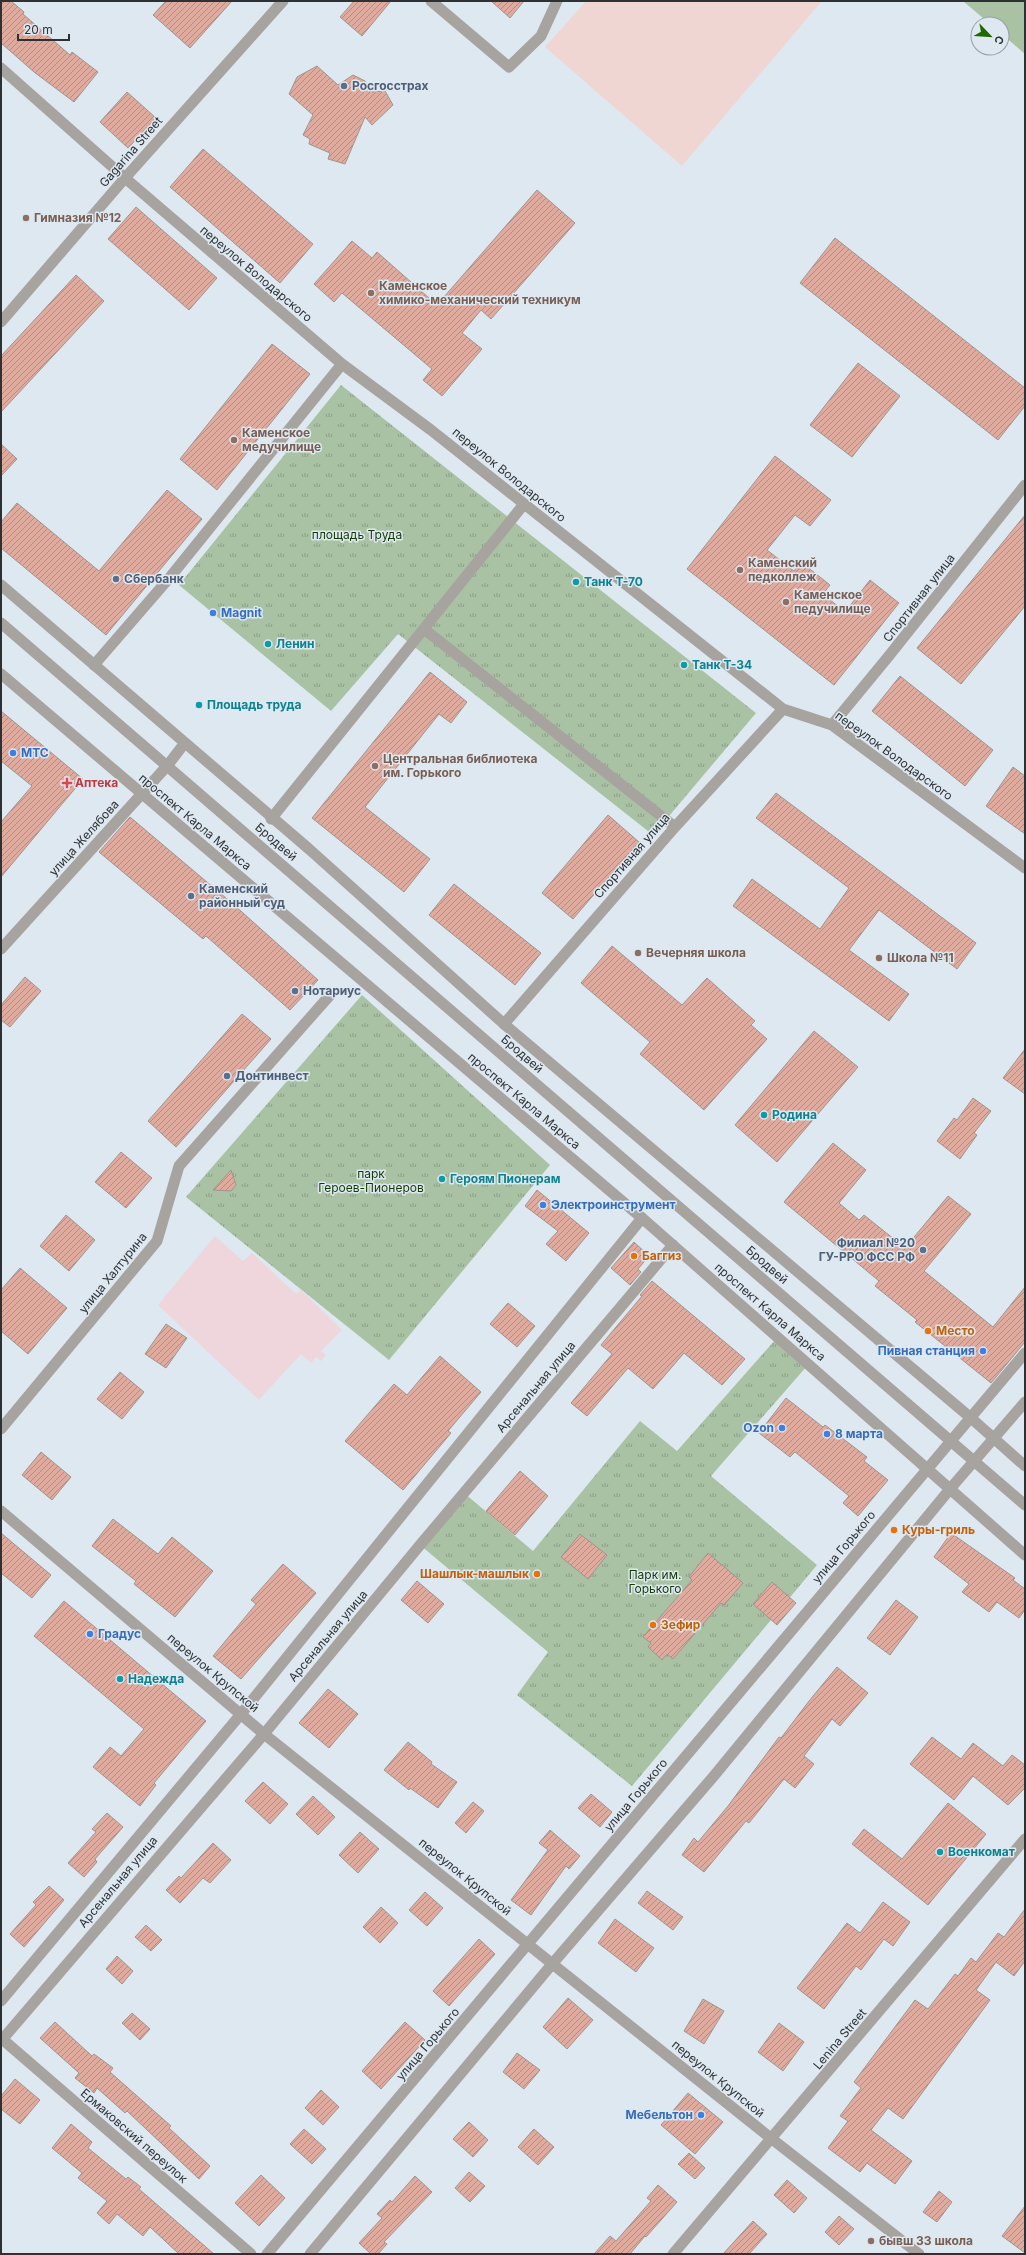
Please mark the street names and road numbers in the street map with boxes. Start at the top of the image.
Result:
street label: Gagarina Street [96,113,165,190]
street label: переулок Володарского [197,222,315,325]
street label: переулок Володарского [450,424,569,525]
street label: Спортивная улица [879,551,958,645]
street label: переулок Володарского [833,708,956,803]
street label: проспект Карла Маркса [136,770,255,873]
street label: улица Желябова [46,797,122,879]
street label: Спортивная улица [591,810,673,901]
street label: Бродвей [252,819,300,864]
street label: Бродвей [498,1031,546,1076]
street label: проспект Карла Маркса [465,1049,584,1152]
street label: улица Халтурина [75,1229,150,1316]
street label: Бродвей [743,1242,791,1287]
street label: проспект Карла Маркса [712,1259,829,1364]
street label: Арсенальная улица [493,1338,578,1436]
street label: улица Горького [809,1507,878,1586]
street label: Арсенальная улица [285,1587,370,1685]
street label: переулок Крупской [165,1630,262,1715]
street label: улица Горького [601,1755,670,1834]
street label: Арсенальная улица [75,1833,160,1931]
street label: переулок Крупской [416,1835,515,1919]
street label: улица Горького [393,2004,462,2083]
street label: Lenina Street [810,2005,869,2072]
street label: переулок Крупской [669,2037,768,2121]
street label: Ермаковский переулок [78,2085,191,2186]

